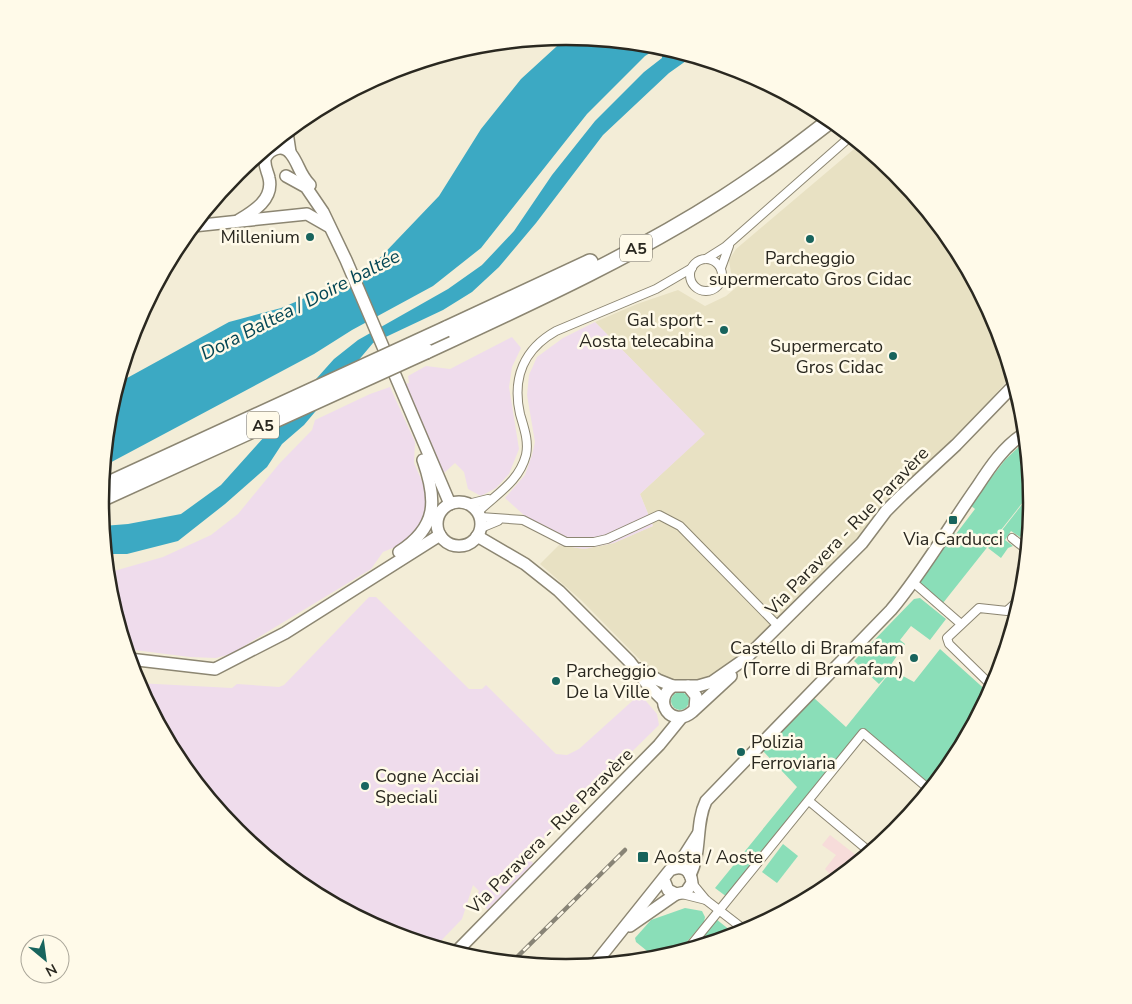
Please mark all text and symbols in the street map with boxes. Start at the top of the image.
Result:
place label: Millenium [220,225,300,249]
marker: Millenium [304,231,316,243]
marker: Parcheggio supermercato Gros Cidac [804,233,816,245]
road number: A5 [620,234,652,262]
water label: Dora Baltea / Doire baltée [196,243,405,367]
place label: Parcheggio supermercato Gros Cidac [709,246,911,291]
place label: Gal sport - Aosta telecabina [579,308,714,353]
marker: Gal sport - Aosta telecabina [718,324,730,336]
place label: Supermercato Gros Cidac [770,334,883,379]
marker: Supermercato Gros Cidac [887,350,899,362]
road number: A5 [247,412,279,438]
street label: Via Paravera - Rue Paravère [759,441,934,621]
marker: Via Carducci [947,514,959,526]
place label: Via Carducci [902,527,1003,551]
place label: Castello di Bramafam (Torre di Bramafam) [730,636,904,681]
marker: Castello di Bramafam (Torre di Bramafam) [908,652,920,664]
place label: Parcheggio De la Ville [566,659,656,704]
marker: Parcheggio De la Ville [550,675,562,687]
place label: Polizia Ferroviaria [751,730,836,775]
street label: Via Paravera - Rue Paravère [461,743,638,920]
marker: Polizia Ferroviaria [735,746,747,758]
place label: Cogne Acciai Speciali [375,764,479,809]
marker: Cogne Acciai Speciali [359,780,371,792]
place label: Aosta / Aoste [654,845,763,869]
marker: Aosta / Aoste [636,850,650,864]
north arrow [20,934,70,984]
text: N [42,959,60,981]

